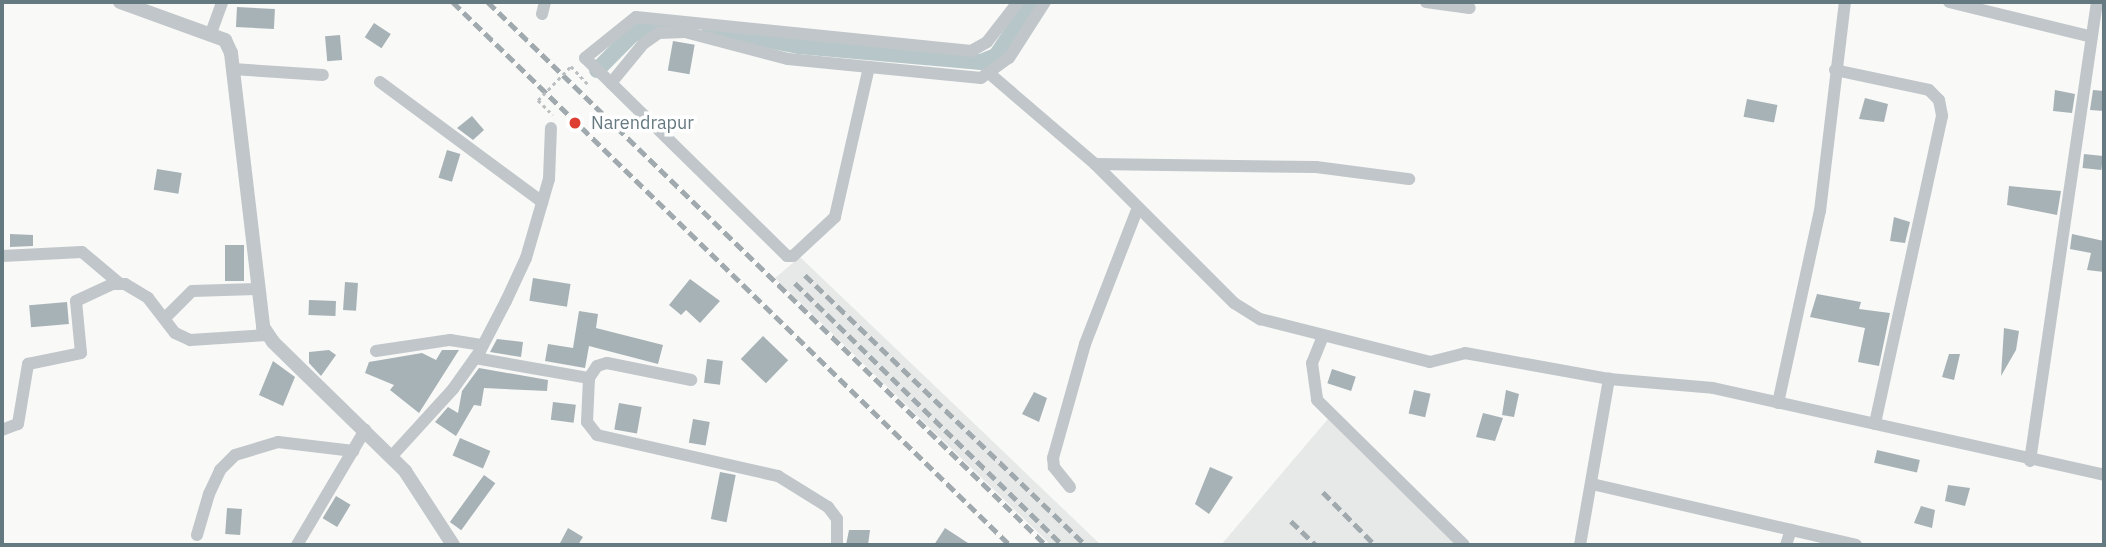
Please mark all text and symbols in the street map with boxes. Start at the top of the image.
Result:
place label: Narendrapur [591,112,694,134]
marker: Narendrapur [565,113,585,133]

